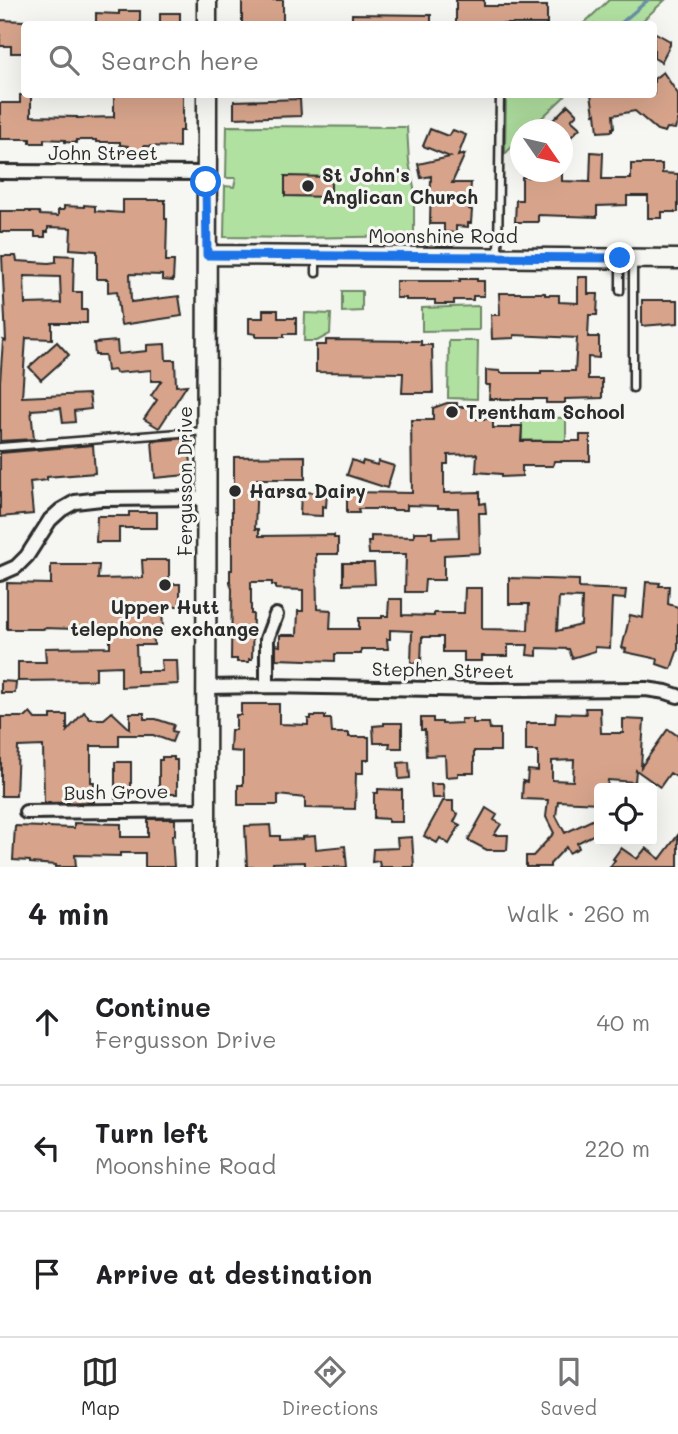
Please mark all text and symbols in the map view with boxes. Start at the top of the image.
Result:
search box [21,21,657,98]
icon: search [45,41,83,79]
text: Search here [101,43,259,77]
north arrow [510,119,573,182]
street label: John Street [48,140,158,165]
place label: St John's Anglican Church [322,162,478,209]
route start [190,166,221,197]
marker: St John's Anglican Church [300,178,316,194]
street label: Moonshine Road [368,223,518,248]
route end [604,242,635,273]
place label: Trentham School [466,399,625,424]
marker: Trentham School [444,404,460,420]
street label: Fergusson Drive [172,406,197,556]
place label: Harsa Dairy [249,478,366,503]
marker: Harsa Dairy [227,483,243,499]
marker: Upper Hutt telephone exchange [157,577,173,593]
place label: Upper Hutt telephone exchange [71,594,259,641]
street label: Stephen Street [372,656,514,683]
street label: Bush Grove [63,778,169,805]
map controls [594,783,657,846]
button: locate [594,783,657,846]
text: 4 min [28,893,109,933]
text: Walk · 260 m [506,898,650,928]
text: Continue [95,990,211,1024]
icon: ahead [28,1003,66,1041]
text: 40 m [597,1007,650,1037]
text: Fergusson Drive [95,1024,276,1054]
text: Turn left [95,1116,208,1150]
icon: left [28,1129,66,1167]
text: 220 m [584,1133,650,1163]
text: Moonshine Road [95,1150,276,1180]
icon: arrive [28,1255,66,1293]
text: Arrive at destination [95,1257,372,1291]
tab: Map [81,1353,120,1420]
tab: Directions [282,1353,378,1420]
tab: Saved [541,1353,597,1420]

